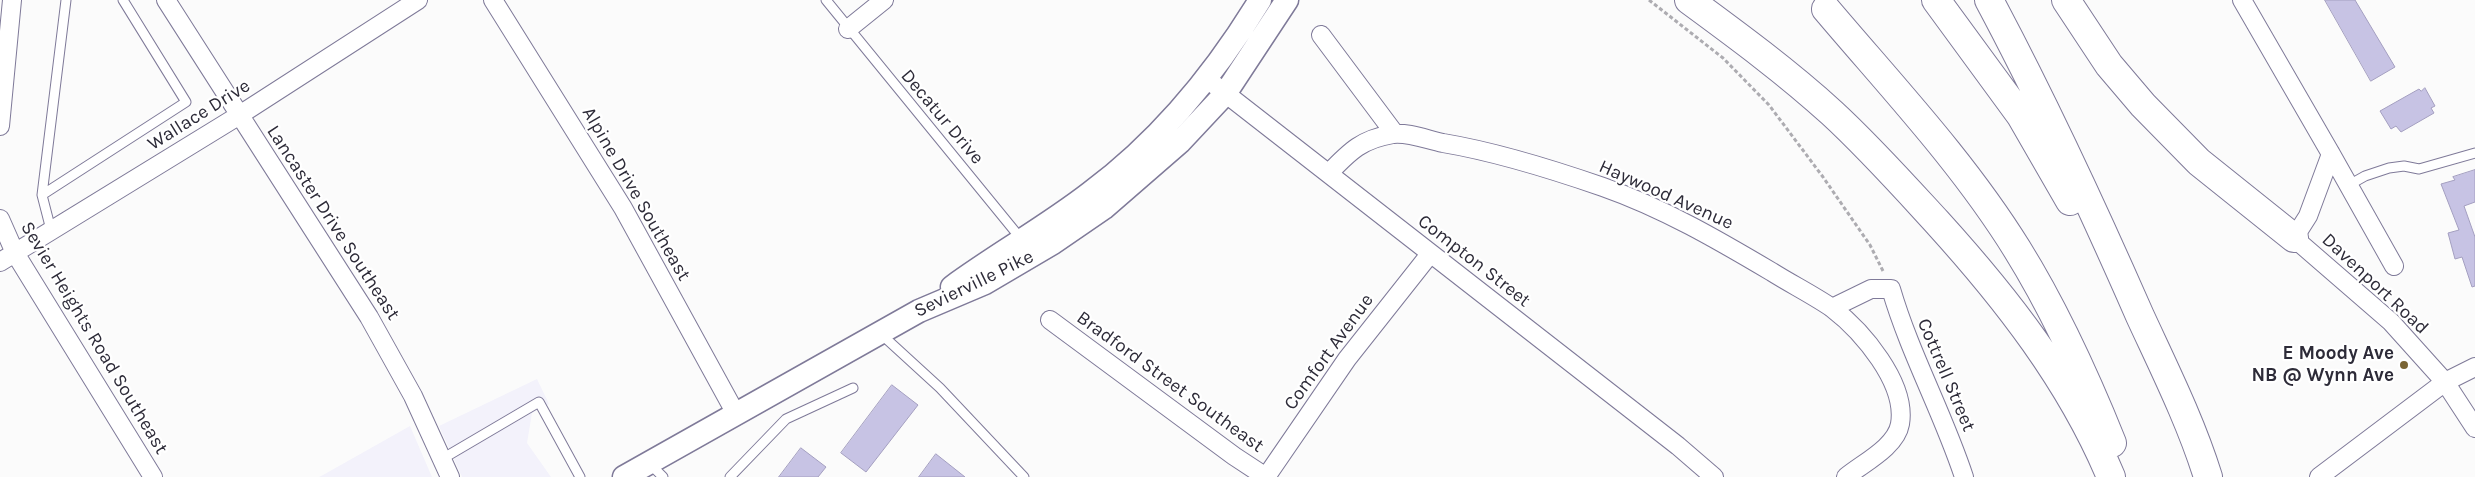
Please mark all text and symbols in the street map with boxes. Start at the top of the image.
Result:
street label: Decatur Drive [896,65,988,169]
street label: Wallace Drive [144,74,254,156]
street label: Alpine Drive Southeast [577,103,695,285]
street label: Lancaster Drive Southeast [261,121,405,325]
street label: Haywood Avenue [1595,155,1737,235]
street label: Compton Street [1413,210,1535,312]
street label: Sevier Heights Road Southeast [15,218,173,458]
street label: Davenport Road [2317,229,2433,339]
street label: Sevierville Pike [911,245,1037,323]
street label: Comfort Avenue [1279,290,1379,414]
street label: Bradford Street Southeast [1072,306,1268,458]
street label: Cottrell Street [1912,315,1980,435]
place label: E Moody Ave NB @ Wynn Ave [2251,343,2394,387]
marker: E Moody Ave NB @ Wynn Ave [2398,359,2410,371]

